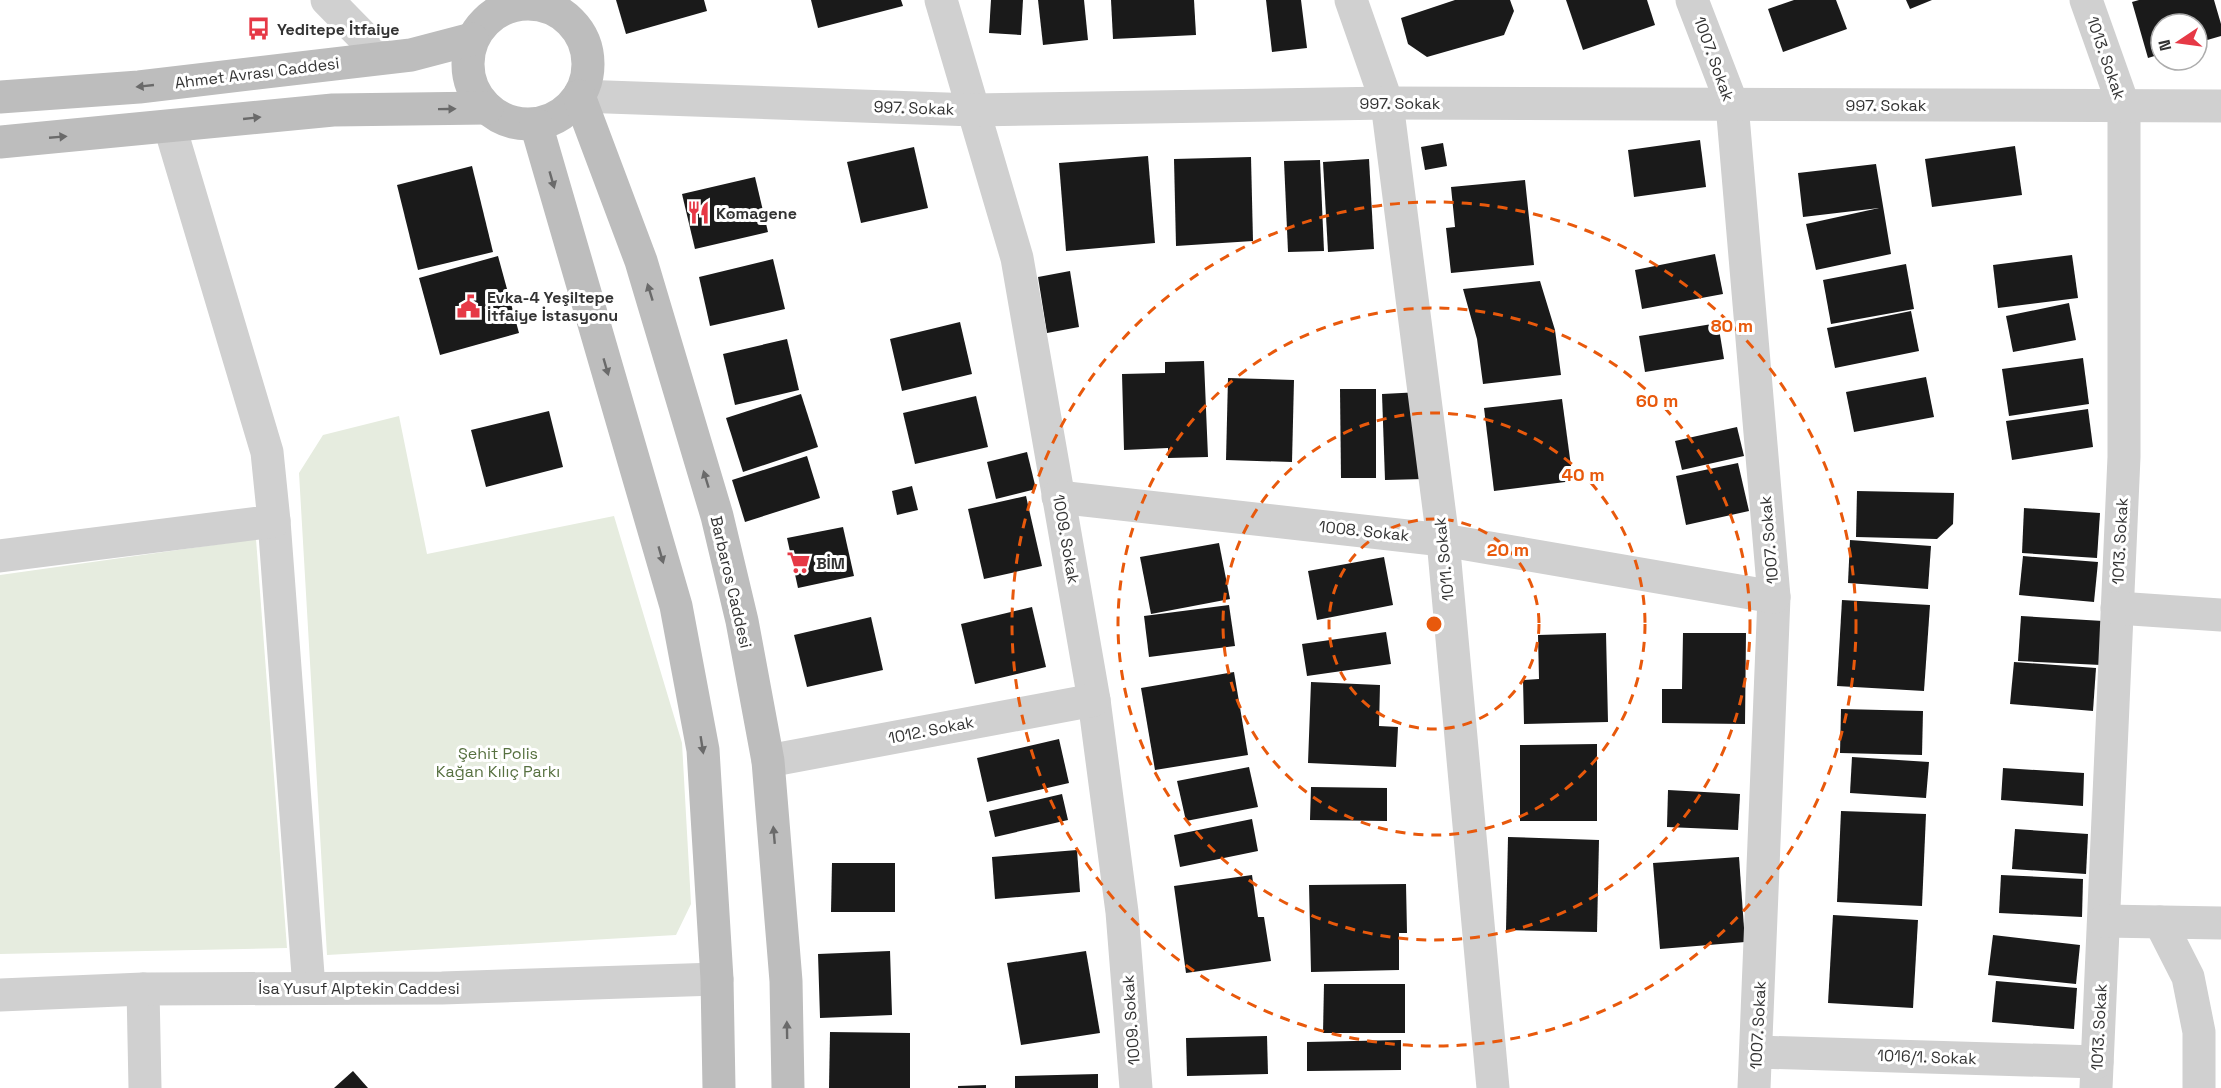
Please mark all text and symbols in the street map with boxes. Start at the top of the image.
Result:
north arrow [2149,12,2209,72]
street label: 1007. Sokak [1689,14,1739,105]
street label: 1013. Sokak [2082,14,2130,103]
bus stop icon: Yeditepe İtfaiye [246,16,272,42]
place label: Yeditepe İtfaiye [277,19,400,40]
text: N [2153,38,2176,53]
street label: Ahmet Avrası Caddesi [174,52,340,94]
one-way arrow [135,81,154,91]
street label: 997. Sokak [1360,93,1441,114]
street label: 997. Sokak [1846,95,1927,116]
street label: 997. Sokak [873,96,955,120]
one-way arrow [437,104,456,114]
one-way arrow [243,114,262,123]
one-way arrow [49,132,68,142]
one-way arrow [548,171,557,189]
restaurant icon: Komagene [685,200,711,226]
place label: Komagene [716,203,797,224]
one-way arrow [645,283,654,301]
place label: Evka-4 Yeşiltepe İtfaiye İstasyonu [487,287,618,326]
public building icon: Evka-4 Yeşiltepe İtfaiye İstasyonu [456,293,482,319]
text: 80 m [1711,314,1753,337]
one-way arrow [602,358,611,376]
text: 60 m [1636,389,1678,412]
text: 40 m [1561,463,1605,486]
one-way arrow [701,470,710,488]
street label: 1009. Sokak [1048,493,1084,586]
street label: 1007. Sokak [1755,495,1783,585]
street label: 1013. Sokak [2107,497,2133,585]
street label: Barbaros Caddesi [706,514,756,650]
street label: 1008. Sokak [1318,516,1411,546]
street label: 1011. Sokak [1429,516,1459,602]
text: 20 m [1487,538,1529,561]
one-way arrow [656,545,666,564]
supermarket icon: BİM [785,550,811,576]
place label: BİM [816,553,845,574]
centre of rings [1424,614,1444,634]
street label: 1012. Sokak [886,711,976,749]
one-way arrow [698,736,707,755]
park label: Şehit Polis Kağan Kılıç Parkı [436,743,560,782]
one-way arrow [769,825,779,844]
street label: 1009. Sokak [1117,974,1145,1066]
street label: İsa Yusuf Alptekin Caddesi [258,978,460,999]
street label: 1007. Sokak [1745,980,1771,1070]
street label: 1013. Sokak [2086,983,2112,1071]
one-way arrow [782,1020,792,1039]
street label: 1016/1. Sokak [1877,1045,1978,1069]

